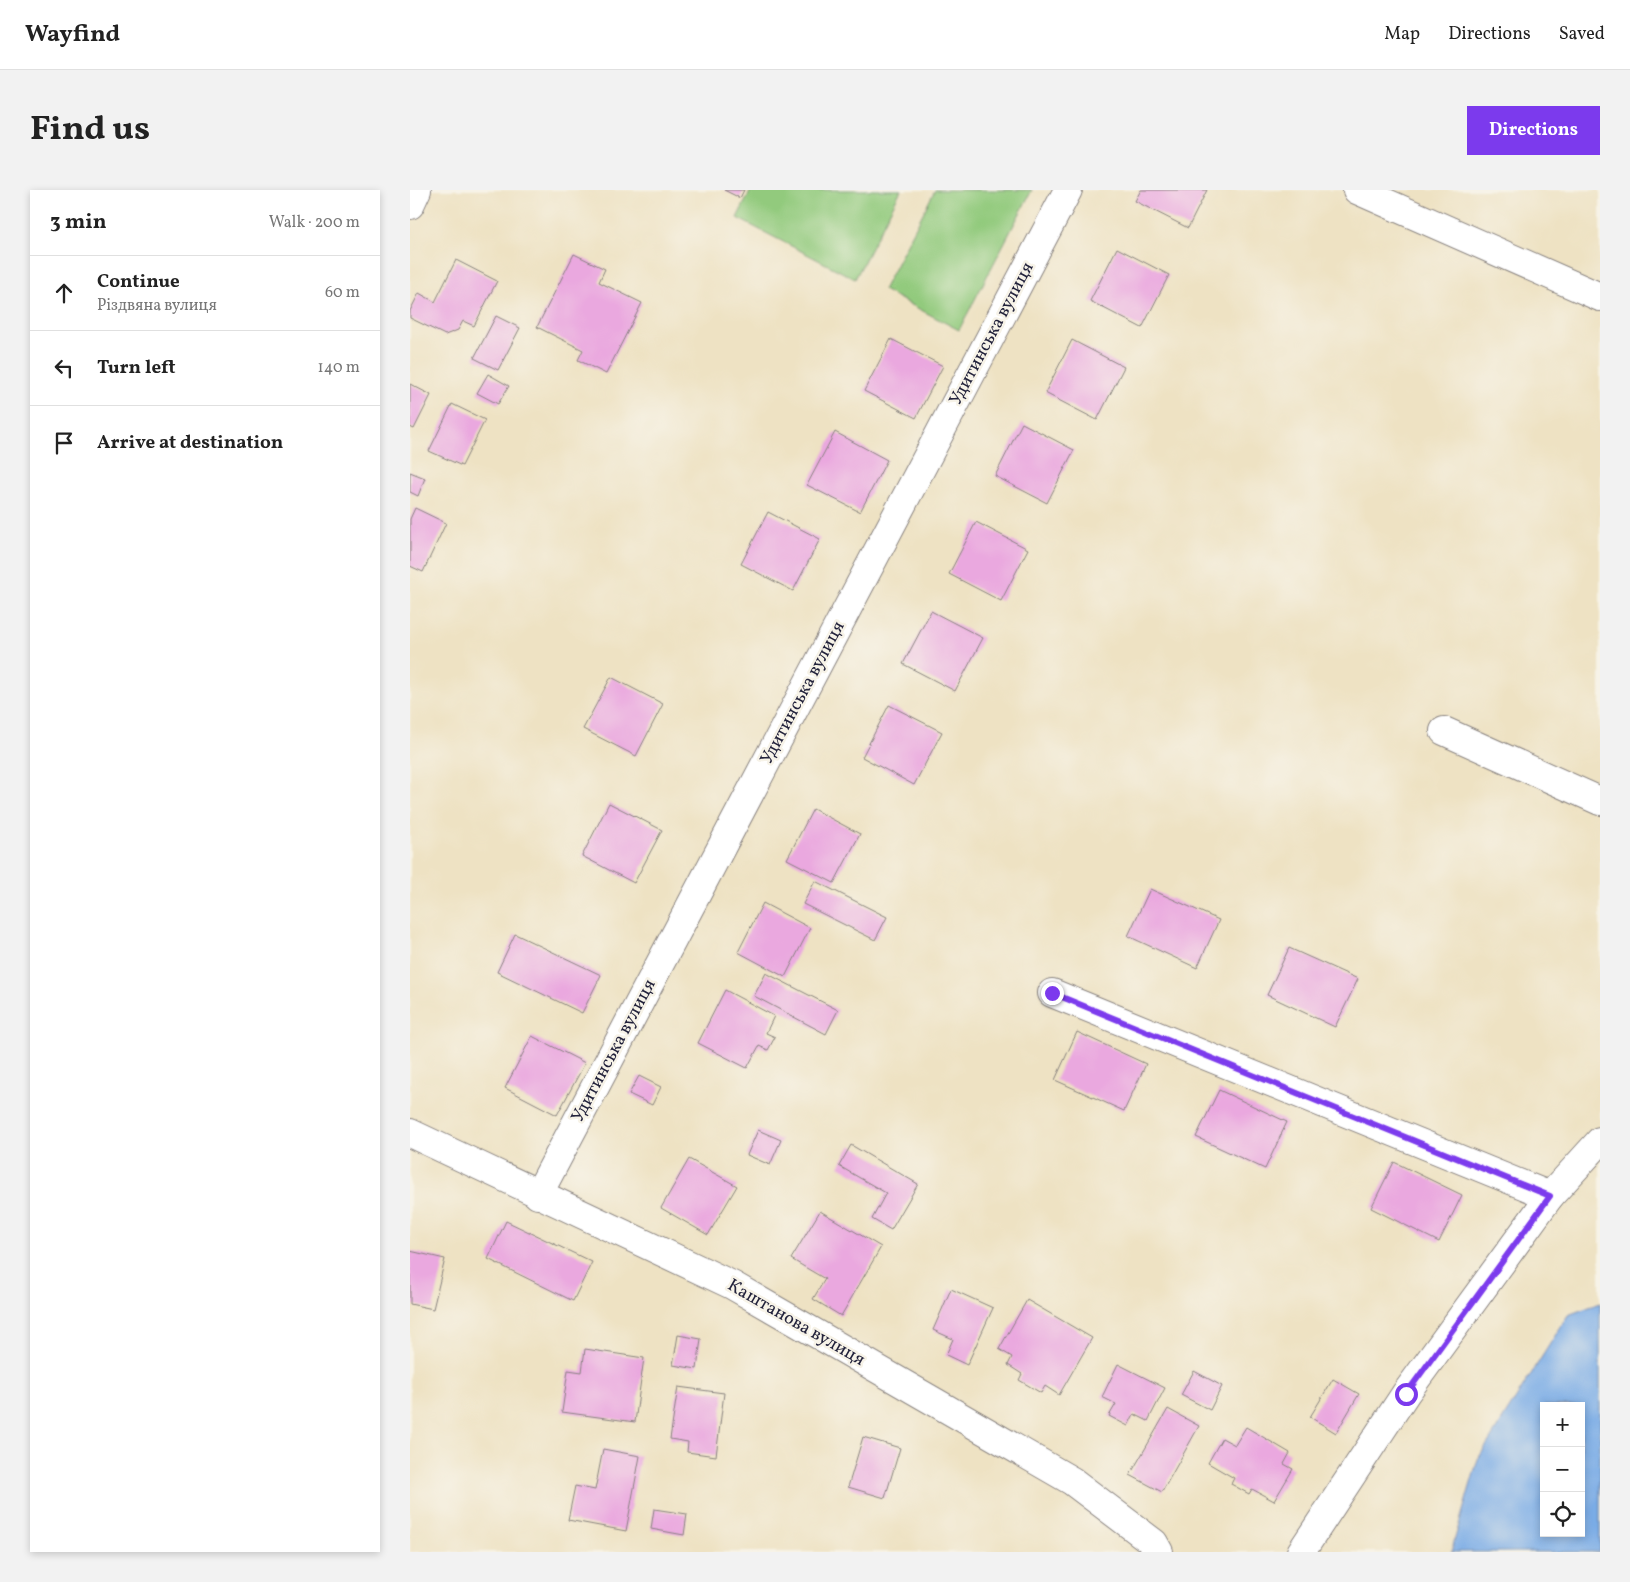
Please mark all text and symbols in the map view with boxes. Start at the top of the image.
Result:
text: Wayfind [25,18,120,52]
text: Map [1384,22,1420,47]
text: Directions [1448,22,1531,47]
text: Saved [1559,22,1605,47]
text: Find us [30,106,150,154]
button: Directions [1467,106,1600,155]
text: 3 min [50,208,106,237]
text: Walk · 200 m [269,212,360,234]
street label: Удитинська вулиця [944,258,1040,410]
text: Continue [97,269,180,295]
icon: ahead [50,279,78,307]
text: 60 m [325,282,360,304]
text: Різдвяна вулиця [97,295,217,317]
icon: left [50,354,78,382]
text: Turn left [97,355,176,381]
text: 140 m [318,357,360,379]
icon: arrive [50,429,78,457]
text: Arrive at destination [97,430,283,456]
street label: Удитинська вулиця [755,617,851,769]
street label: Удитинська вулиця [566,975,662,1127]
route end [1041,982,1064,1005]
street label: Каштанова вулиця [723,1273,869,1373]
route start [1395,1383,1418,1406]
map controls [1540,1402,1585,1537]
button: + [1540,1402,1585,1447]
button: − [1540,1447,1585,1492]
button: locate [1540,1492,1585,1537]

